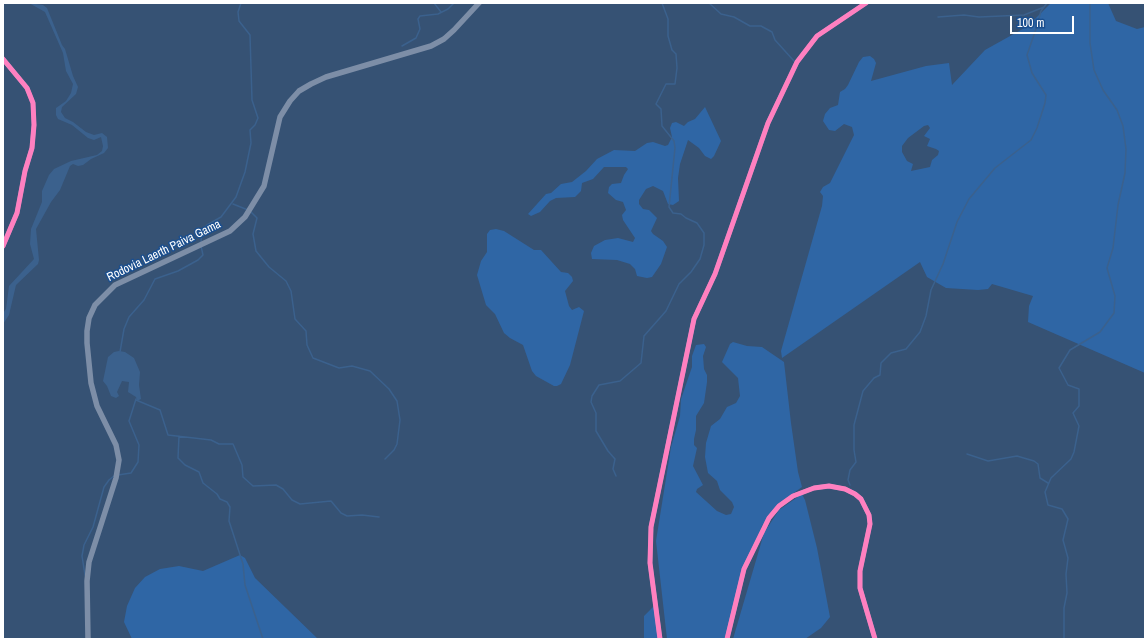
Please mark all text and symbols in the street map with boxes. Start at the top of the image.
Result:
scale bar [1012,8,1076,34]
text: 100 m [1017,15,1044,31]
street label: Rodovia Laerth Paiva Gama [105,217,223,285]

